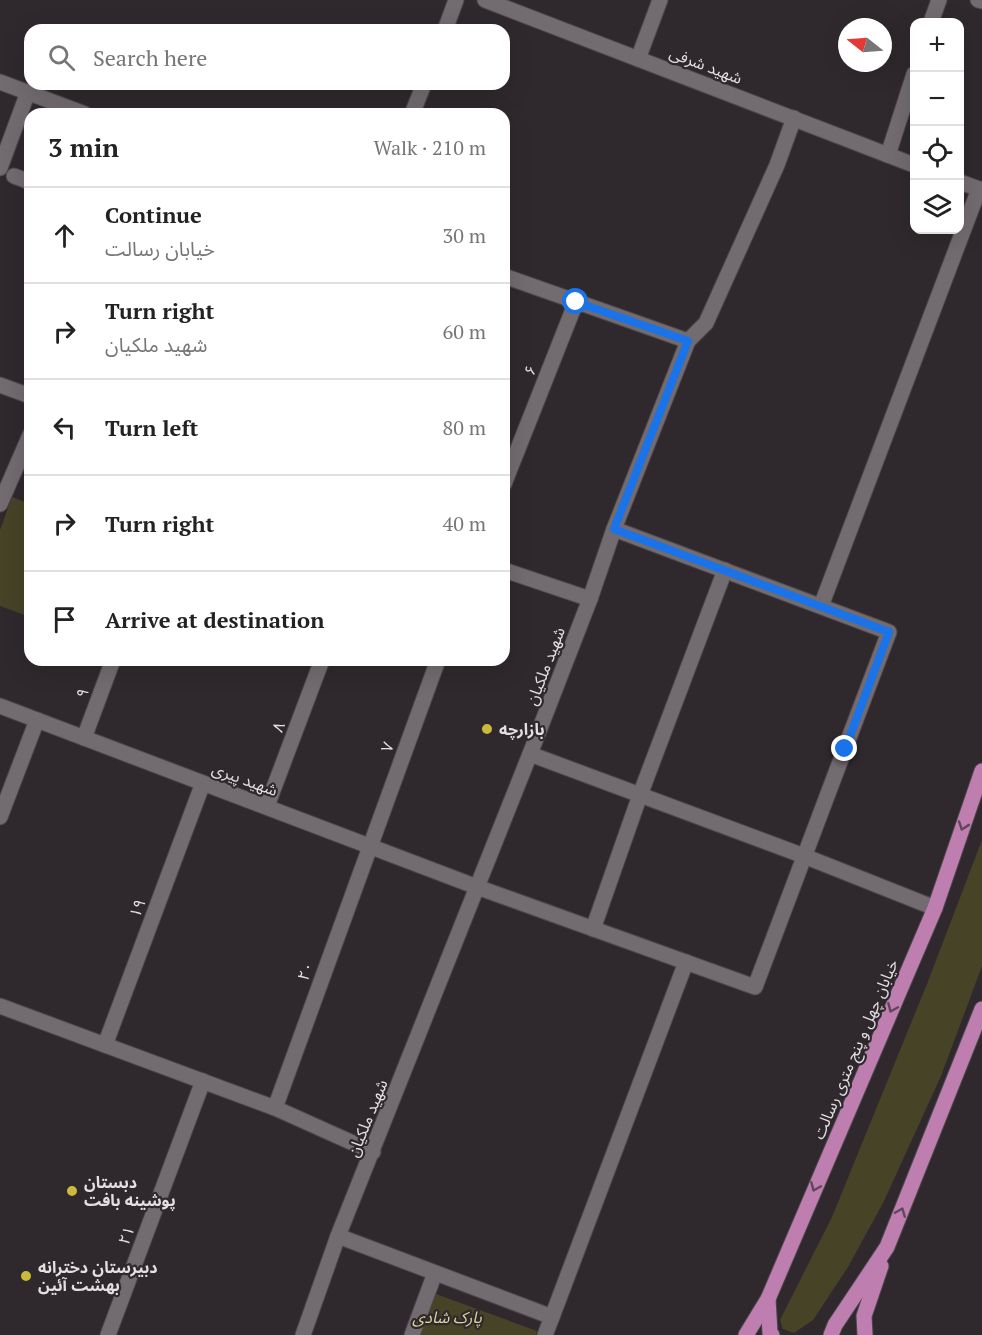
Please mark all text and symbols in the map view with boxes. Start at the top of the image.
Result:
north arrow [838,18,892,72]
map controls [910,18,964,234]
button: + [910,18,964,72]
search box [24,24,510,90]
icon: search [45,41,78,74]
street label: شهید شرفی [666,41,746,89]
text: Search here [93,43,207,72]
button: − [910,72,964,126]
button: locate [910,126,964,180]
text: 3 min [48,130,119,164]
text: Walk · 210 m [374,134,486,161]
button: layers [910,180,964,234]
text: Continue [105,200,202,229]
icon: ahead [48,219,81,252]
text: 30 m [443,222,486,249]
text: خیابان رسالت [105,235,215,262]
route start [562,288,588,314]
text: Turn right [105,296,214,325]
icon: right [48,315,81,348]
text: 60 m [443,318,486,345]
text: شهید ملکیان [105,331,207,358]
street label: ۶ [518,362,542,378]
icon: left [48,411,81,444]
text: Turn left [105,413,198,442]
text: 80 m [443,414,486,441]
icon: right [48,507,81,540]
text: Turn right [105,509,214,538]
text: 40 m [443,510,486,537]
icon: arrive [48,603,81,636]
text: Arrive at destination [105,605,324,634]
street label: شهید ملکیان [520,624,570,708]
street label: ۹ [70,685,94,701]
place label: بازارچه [499,718,545,740]
street label: ۸ [266,719,290,735]
marker: بازارچه [480,722,494,736]
route end [831,735,857,761]
street label: ۷ [375,739,399,755]
street label: شهید پیری [209,757,281,801]
one-way arrow [958,820,970,831]
street label: ۱۹ [123,896,151,920]
street label: خیابان چهل و پنج متری رسالت [807,956,905,1143]
street label: ۲۰ [292,959,318,983]
one-way arrow [887,1001,899,1012]
street label: شهید ملکیان [341,1076,393,1160]
place label: دبستان پوشینه بافت [84,1171,176,1211]
one-way arrow [811,1181,823,1192]
marker: دبستان پوشینه بافت [65,1184,79,1198]
one-way arrow [894,1207,906,1218]
street label: ۲۱ [112,1223,140,1247]
place label: دبیرستان دخترانه بهشت آئین [38,1256,158,1296]
marker: دبیرستان دخترانه بهشت آئین [19,1269,33,1283]
park label: پارک شادی [412,1306,482,1328]

